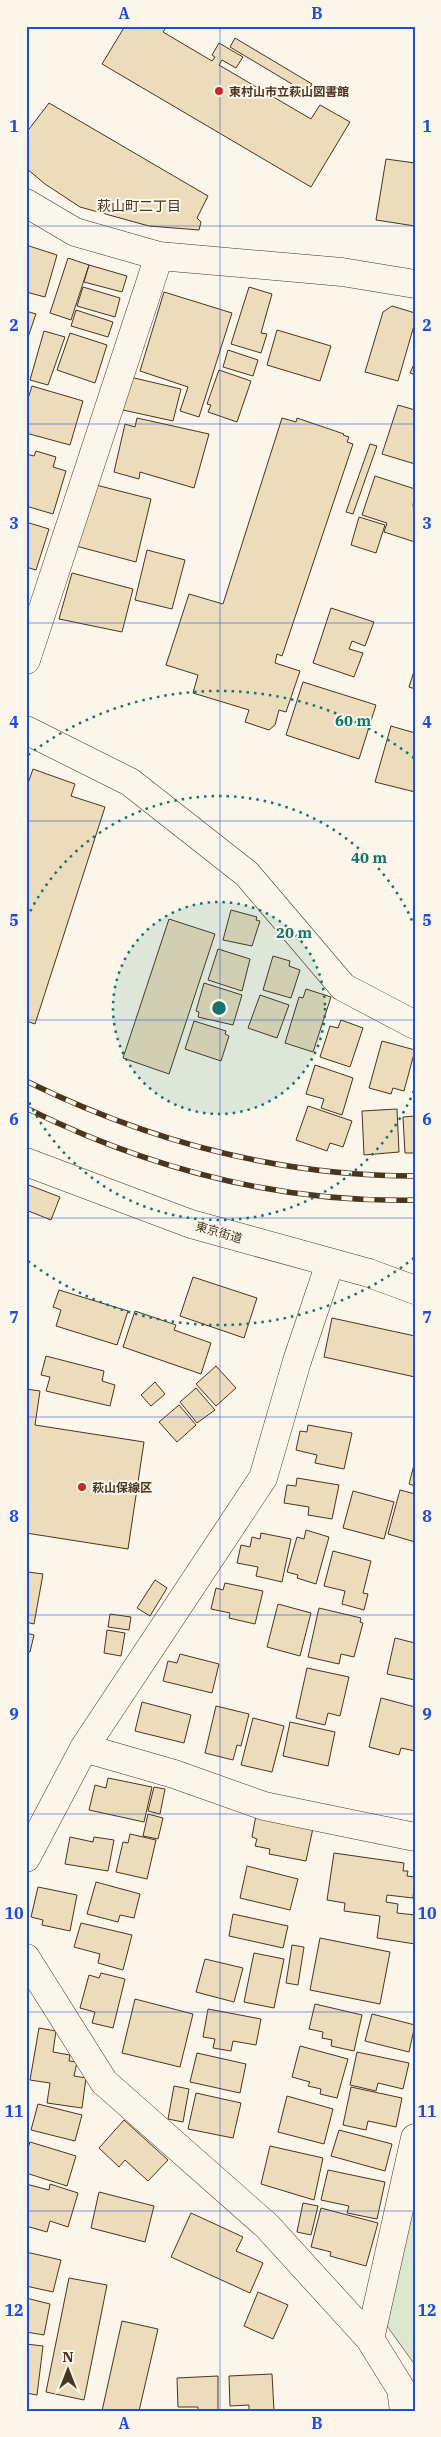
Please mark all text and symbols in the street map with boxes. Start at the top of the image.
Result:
text: A [118,3,130,23]
text: B [311,3,323,23]
place label: 東村山市立萩山図書館 [229,84,349,99]
marker: 東村山市立萩山図書館 [213,85,225,97]
text: 1 [9,116,19,136]
text: 1 [422,116,432,136]
district label: 萩山町二丁目 [97,197,181,215]
text: 2 [9,315,19,335]
text: 2 [422,315,432,335]
text: 3 [9,513,19,533]
text: 3 [422,513,432,533]
text: 60 m [335,711,371,730]
text: 4 [9,712,19,732]
text: 4 [422,712,432,732]
text: 40 m [351,848,387,867]
text: 5 [9,910,19,930]
text: 5 [422,910,432,930]
text: 20 m [276,923,312,942]
centre of rings [210,999,228,1017]
text: 6 [9,1109,19,1129]
text: 6 [422,1109,432,1129]
street label: 東京街道 [194,1218,244,1246]
text: 7 [9,1307,19,1327]
text: 7 [422,1307,432,1327]
place label: 萩山保線区 [92,1480,152,1495]
marker: 萩山保線区 [76,1481,88,1493]
text: 8 [9,1506,19,1526]
text: 8 [422,1506,432,1526]
text: 9 [9,1704,19,1724]
text: 9 [422,1704,432,1724]
text: 10 [4,1903,24,1923]
text: 10 [417,1903,437,1923]
text: 11 [4,2101,24,2121]
text: 11 [417,2101,437,2121]
text: 12 [4,2300,24,2320]
text: 12 [417,2300,437,2320]
north arrow [42,2344,92,2394]
text: N [62,2348,74,2366]
text: A [118,2413,130,2433]
text: B [311,2413,323,2433]

